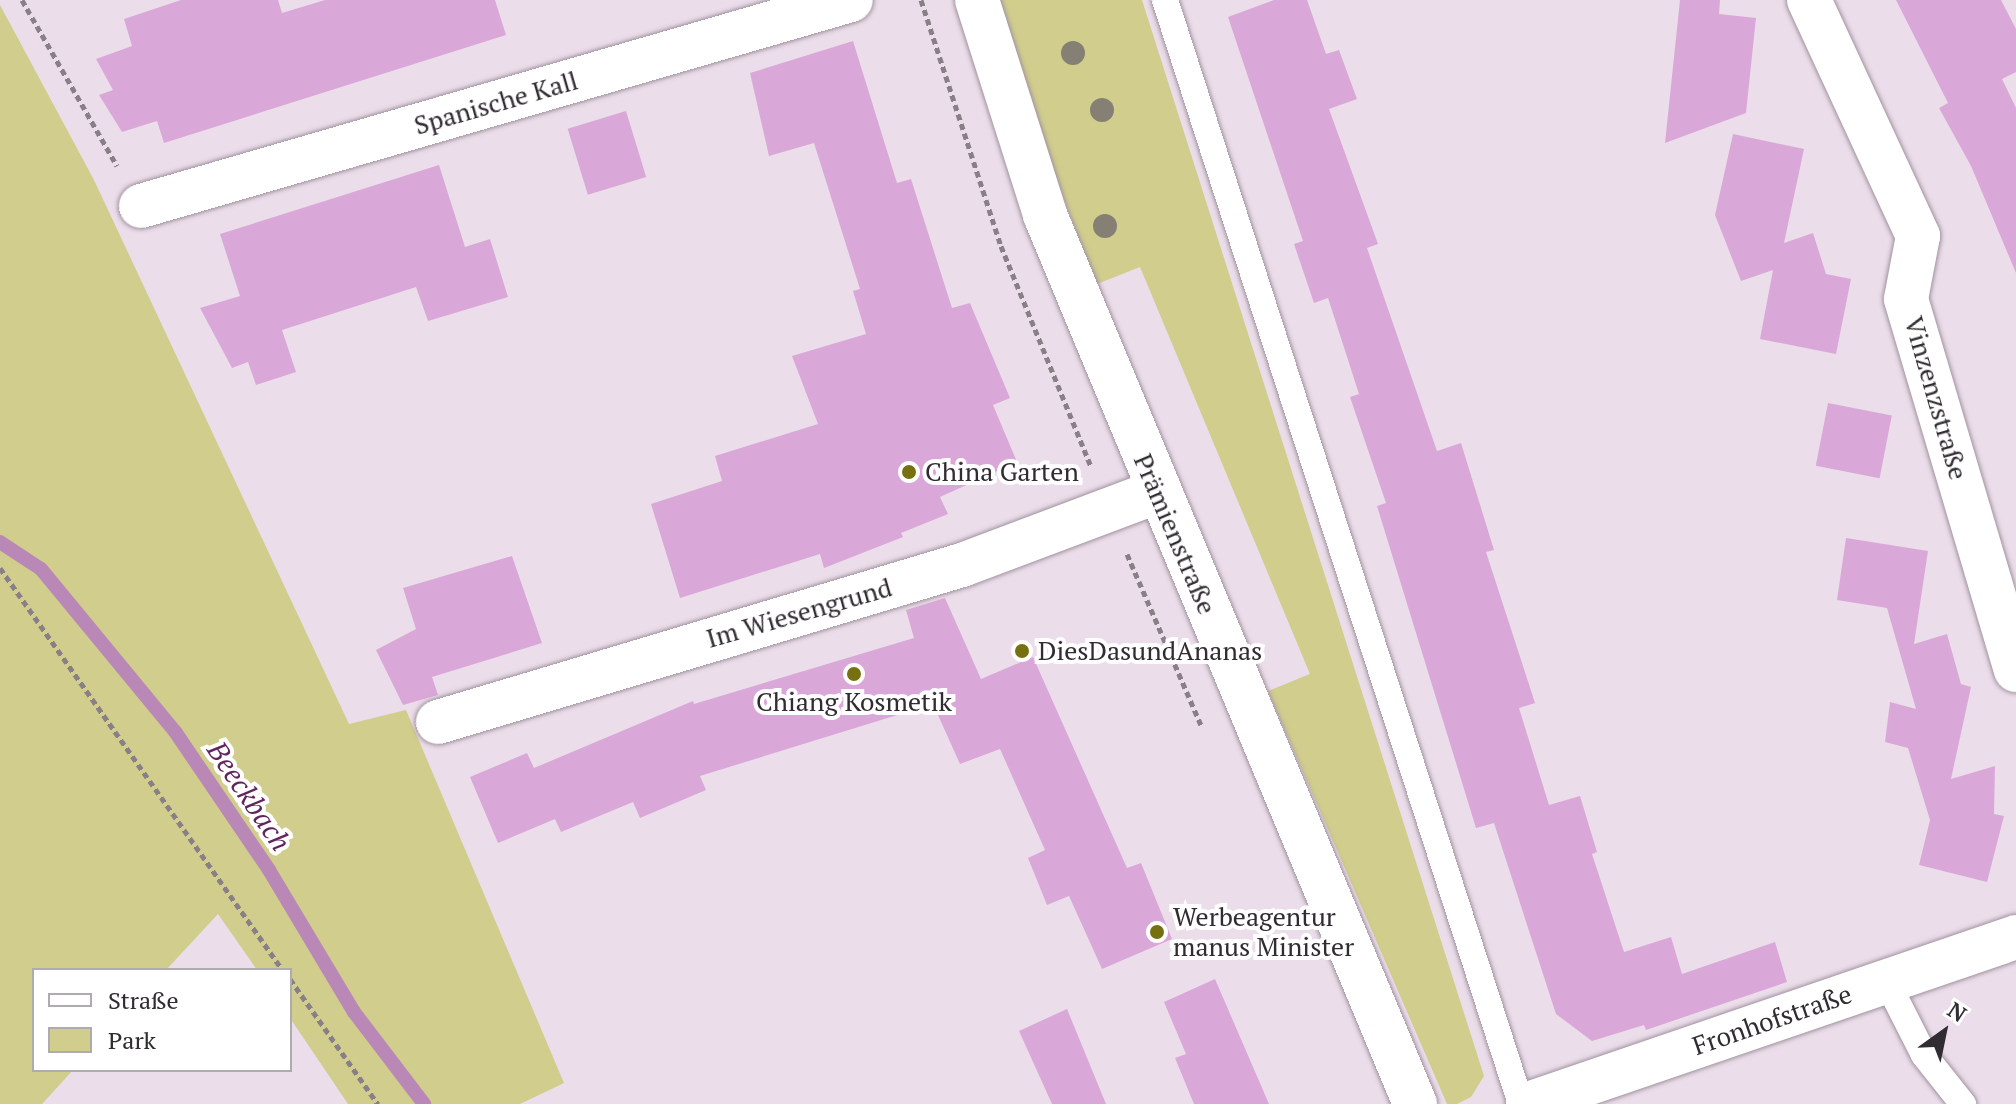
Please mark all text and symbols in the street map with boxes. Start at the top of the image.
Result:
street label: Spanische Kall [411,65,581,141]
street label: Vinzenzstraße [1898,313,1974,483]
street label: Prämienstraße [1127,449,1223,619]
place label: China Garten [925,456,1079,488]
marker: China Garten [900,463,918,481]
street label: Im Wiesengrund [703,572,895,654]
place label: DiesDasundAnanas [1038,635,1262,667]
marker: DiesDasundAnanas [1013,642,1031,660]
marker: Chiang Kosmetik [845,665,863,683]
place label: Chiang Kosmetik [756,686,952,718]
water label: Beeckbach [200,735,298,857]
place label: Werbeagentur manus Minister [1173,901,1354,962]
marker: Werbeagentur manus Minister [1148,923,1166,941]
legend [32,968,292,1072]
street label: Fronhofstraße [1688,978,1856,1062]
text: Straße [108,984,179,1016]
north arrow [1904,992,1984,1072]
text: N [1942,995,1972,1028]
text: Park [108,1024,156,1056]

